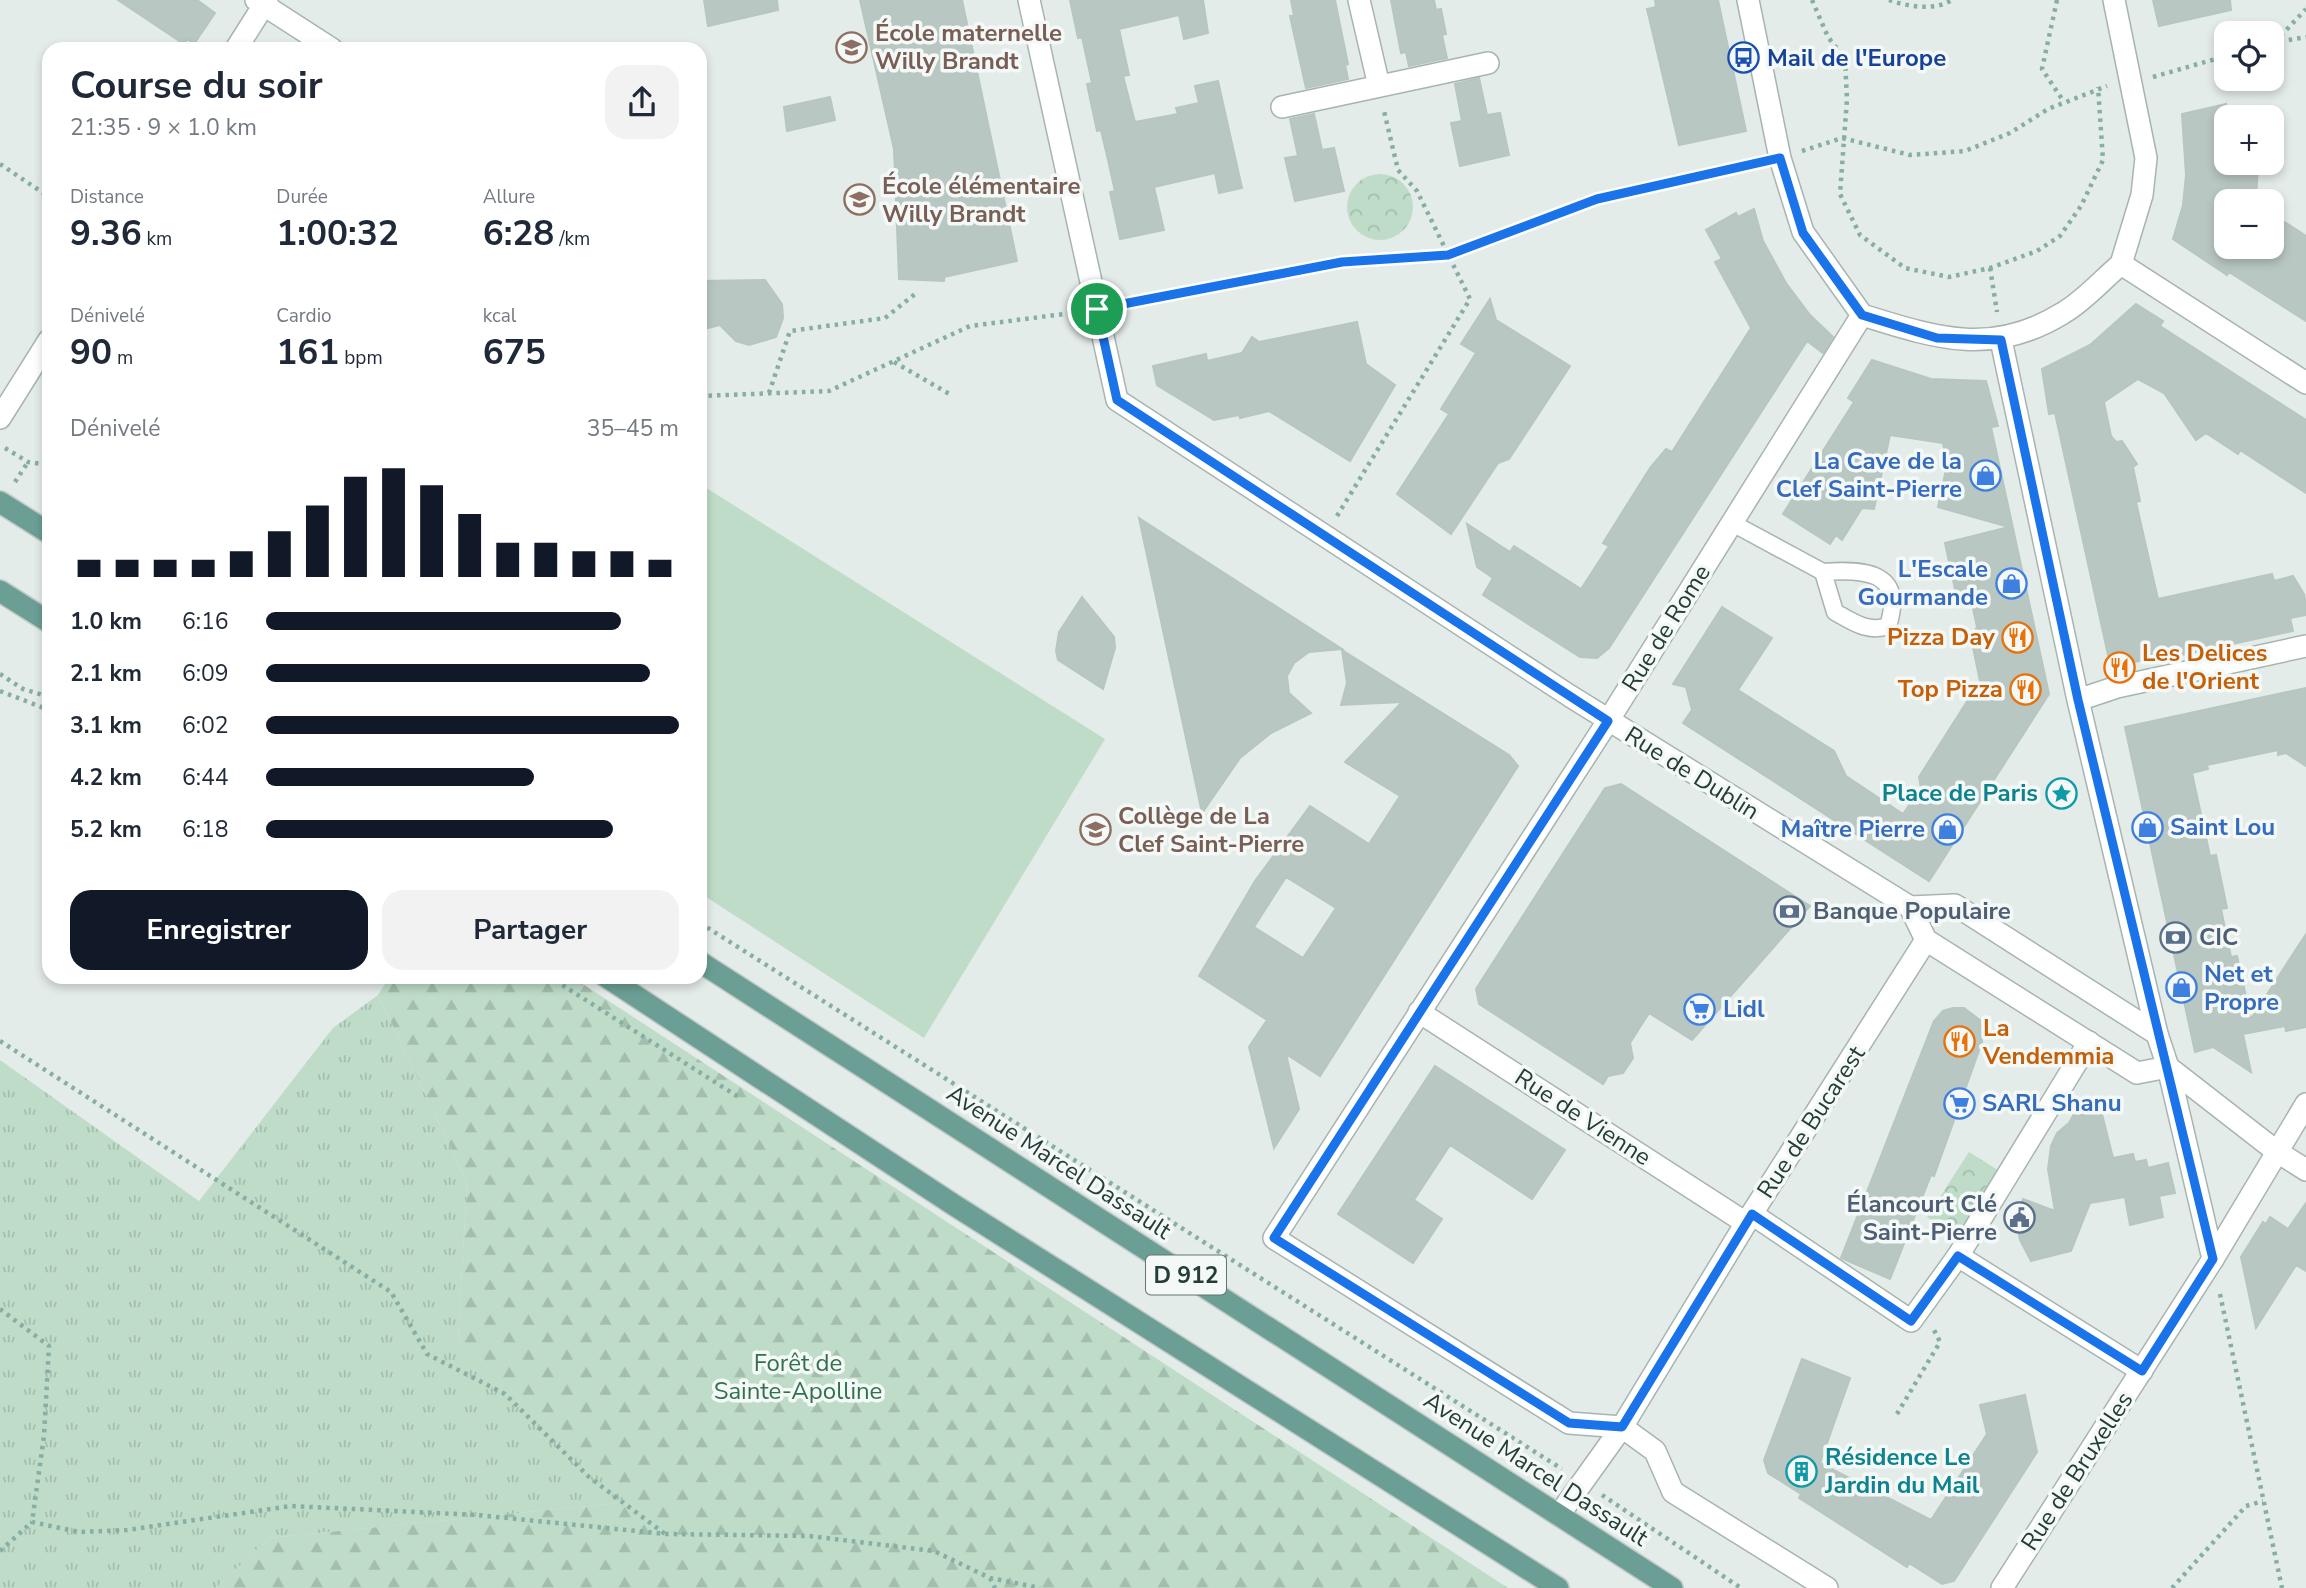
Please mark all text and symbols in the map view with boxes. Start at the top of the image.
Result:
place label: École maternelle Willy Brandt [875,17,1062,77]
map controls [2214,21,2284,259]
button: locate [2214,21,2284,91]
school or university icon: École maternelle Willy Brandt [835,30,869,64]
bus stop icon: Mail de l'Europe [1727,41,1761,75]
place label: Mail de l'Europe [1767,42,1946,74]
text: Course du soir [70,60,323,111]
button: share [605,65,679,139]
button: + [2214,105,2284,175]
text: 21:35 · 9 × 1.0 km [70,112,257,143]
place label: École élémentaire Willy Brandt [882,170,1081,230]
school or university icon: École élémentaire Willy Brandt [842,183,876,217]
text: Distance [70,184,144,210]
text: Durée [276,184,328,210]
text: Allure [483,184,535,210]
button: − [2214,189,2284,259]
text: 9.36 [70,210,142,257]
text: 1:00:32 [276,210,399,257]
text: 6:28 [483,210,554,257]
text: km [142,226,172,252]
text: /km [554,226,590,252]
pin [1067,279,1127,339]
icon: arrive [1078,290,1116,328]
text: Dénivelé [70,303,145,329]
text: Cardio [276,303,332,329]
text: kcal [483,303,516,329]
text: 90 [70,329,112,376]
text: 161 [276,329,339,376]
text: 675 [483,329,546,376]
text: m [112,345,133,371]
text: bpm [339,345,383,371]
text: Dénivelé [70,413,161,444]
text: 35–45 m [587,413,679,444]
place label: La Cave de la Clef Saint-Pierre [1776,445,1962,505]
shop icon: La Cave de la Clef Saint-Pierre [1968,458,2002,492]
place label: L'Escale Gourmande [1858,553,1988,613]
street label: Rue de Rome [1614,559,1718,697]
shop icon: L'Escale Gourmande [1994,566,2028,600]
text: 1.0 km [70,606,142,637]
text: 6:16 [182,606,229,637]
restaurant icon: Pizza Day [2001,620,2035,654]
place label: Pizza Day [1887,621,1995,653]
place label: Les Delices de l'Orient [2142,637,2267,697]
restaurant icon: Les Delices de l'Orient [2102,650,2136,684]
text: 2.1 km [70,658,142,689]
text: 6:09 [182,658,229,689]
restaurant icon: Top Pizza [2009,672,2043,706]
place label: Top Pizza [1898,673,2003,705]
text: 3.1 km [70,710,142,741]
text: 6:02 [182,710,229,741]
street label: Rue de Dublin [1619,719,1765,827]
text: 4.2 km [70,762,142,793]
text: 6:44 [182,762,229,793]
place icon: Place de Paris [2044,776,2078,810]
place label: Place de Paris [1882,777,2038,809]
place label: Collège de La Clef Saint-Pierre [1118,800,1304,860]
shop icon: Saint Lou [2130,810,2164,844]
place label: Saint Lou [2170,811,2275,843]
shop icon: Maître Pierre [1931,812,1965,846]
school or university icon: Collège de La Clef Saint-Pierre [1078,813,1112,847]
place label: Maître Pierre [1781,813,1925,845]
text: 5.2 km [70,814,142,845]
text: 6:18 [182,814,229,845]
button: Enregistrer [70,890,368,970]
button: Partager [382,890,679,970]
bank icon: Banque Populaire [1773,894,1807,928]
place label: Banque Populaire [1813,895,2011,927]
bank icon: CIC [2159,920,2193,954]
place label: CIC [2199,921,2238,953]
place label: Net et Propre [2204,958,2279,1018]
shop icon: Net et Propre [2164,971,2198,1005]
supermarket icon: Lidl [1683,992,1717,1026]
place label: Lidl [1723,993,1765,1025]
place label: La Vendemmia [1982,1012,2114,1072]
restaurant icon: La Vendemmia [1943,1025,1977,1059]
street label: Rue de Bucarest [1750,1039,1873,1204]
street label: Rue de Vienne [1509,1061,1657,1173]
street label: Avenue Marcel Dassault [941,1077,1178,1247]
supermarket icon: SARL Shanu [1942,1086,1976,1120]
place label: SARL Shanu [1982,1087,2122,1119]
place label: Élancourt Clé Saint-Pierre [1846,1188,1997,1248]
public building icon: Élancourt Clé Saint-Pierre [2003,1201,2037,1235]
road number: D 912 [1146,1256,1226,1294]
park label: Forêt de Sainte-Apolline [714,1347,882,1407]
street label: Avenue Marcel Dassault [1418,1384,1655,1554]
street label: Rue de Bruxelles [2014,1385,2140,1557]
place label: Résidence Le Jardin du Mail [1824,1441,1980,1501]
building icon: Résidence Le Jardin du Mail [1785,1454,1819,1488]

